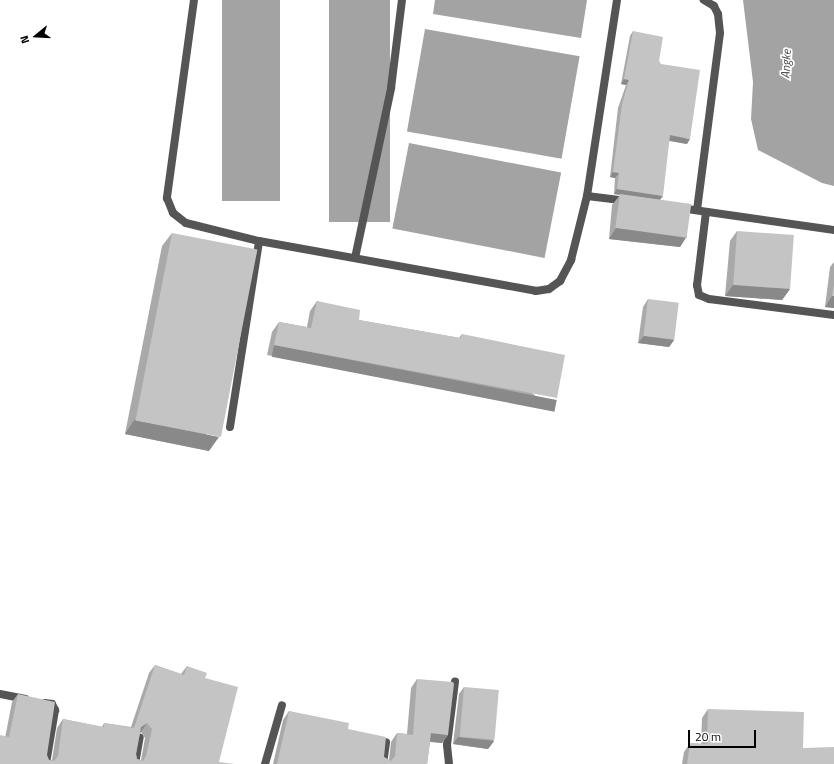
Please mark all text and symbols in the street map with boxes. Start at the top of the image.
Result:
north arrow [16,16,56,56]
text: N [16,34,33,46]
water label: Angke [778,49,794,79]
scale bar [690,722,758,748]
text: 20 m [695,727,721,746]

